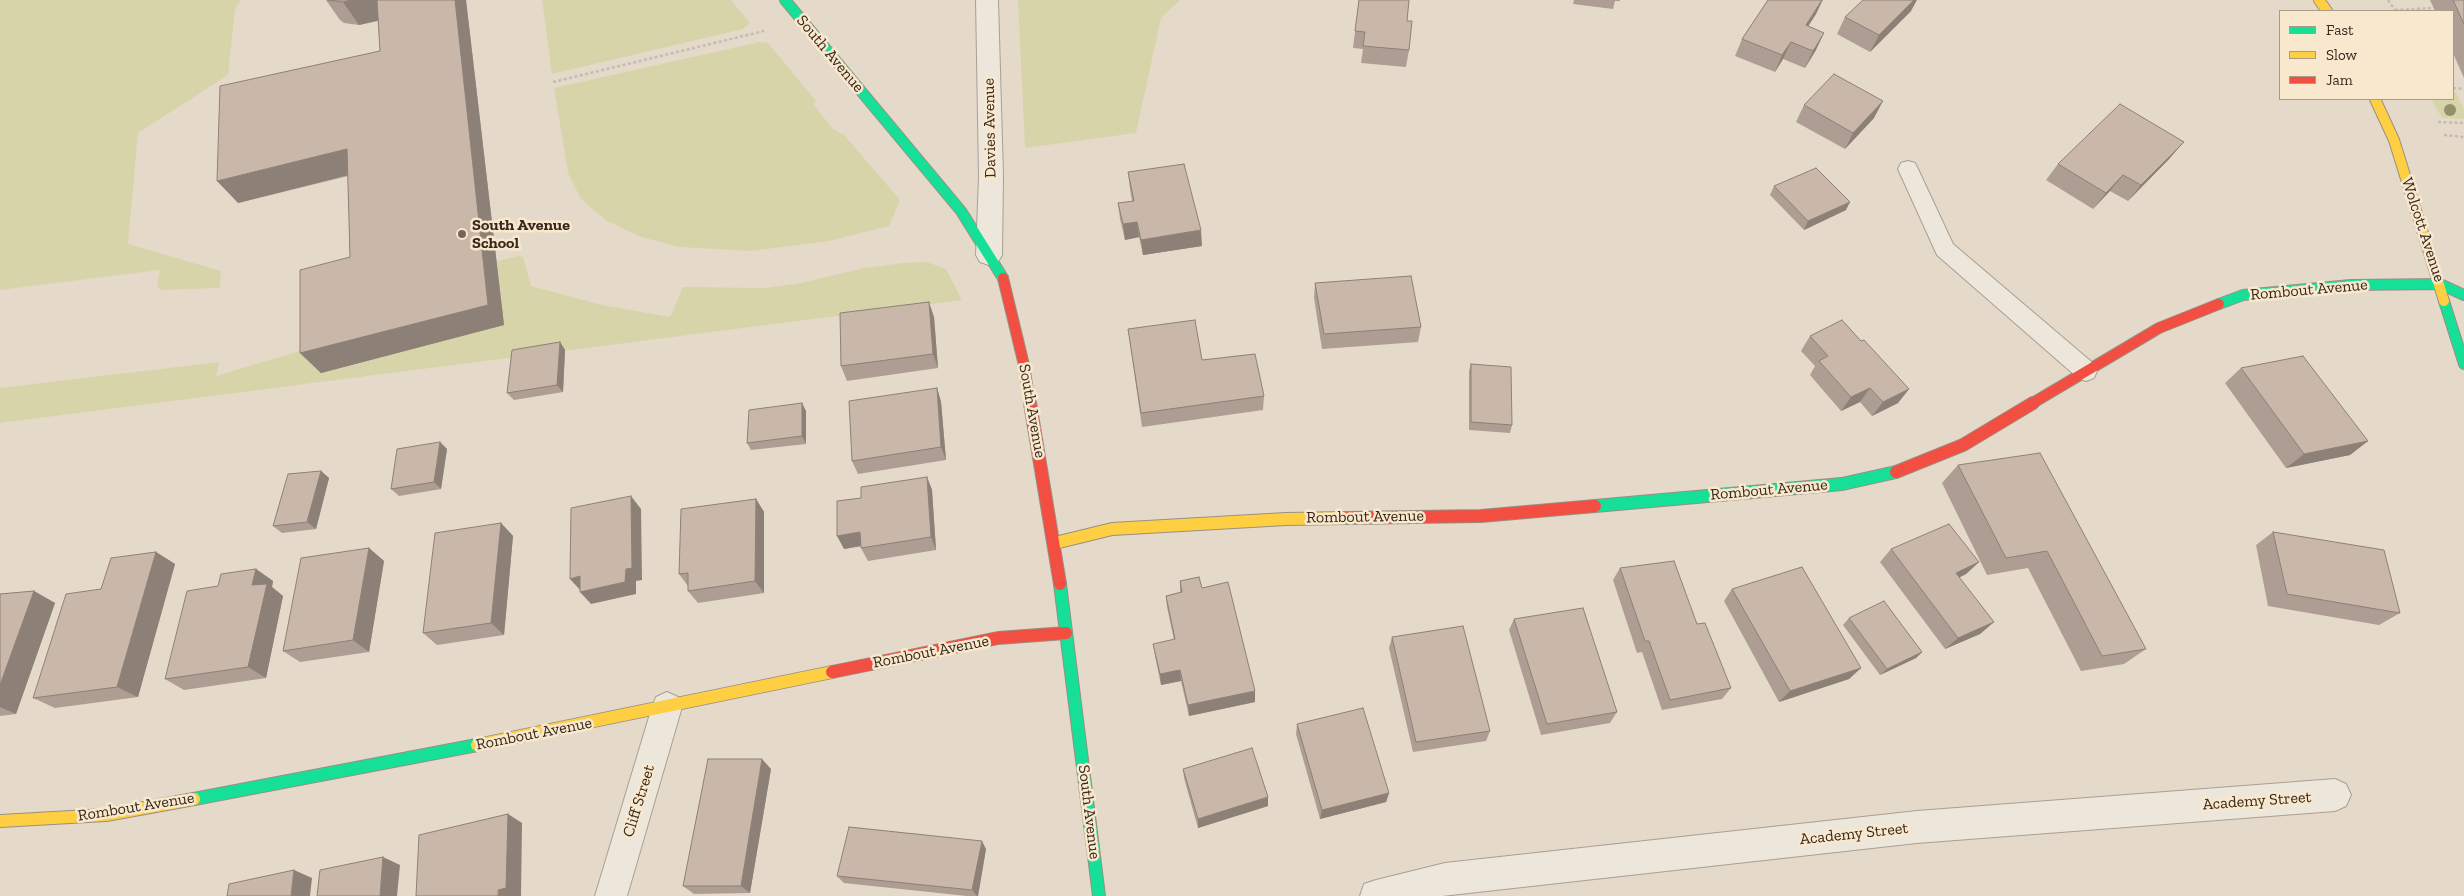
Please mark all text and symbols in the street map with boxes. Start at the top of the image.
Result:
legend [2279,10,2454,100]
street label: South Avenue [792,11,868,97]
text: Fast [2326,21,2354,39]
text: Slow [2326,46,2357,64]
text: Jam [2326,71,2353,89]
street label: Davies Avenue [980,78,1000,178]
street label: Wolcott Avenue [2397,175,2449,285]
place label: South Avenue School [472,215,570,253]
marker: South Avenue School [456,228,468,240]
street label: Rombout Avenue [2250,275,2368,305]
street label: South Avenue [1014,363,1050,459]
street label: Rombout Avenue [1710,475,1828,505]
street label: Rombout Avenue [1306,506,1424,528]
street label: Rombout Avenue [871,631,991,673]
street label: Rombout Avenue [474,713,594,755]
street label: Cliff Street [619,762,659,840]
street label: South Avenue [1074,764,1104,860]
street label: Rombout Avenue [76,788,196,826]
street label: Academy Street [2202,788,2312,814]
street label: Academy Street [1799,819,1909,849]

